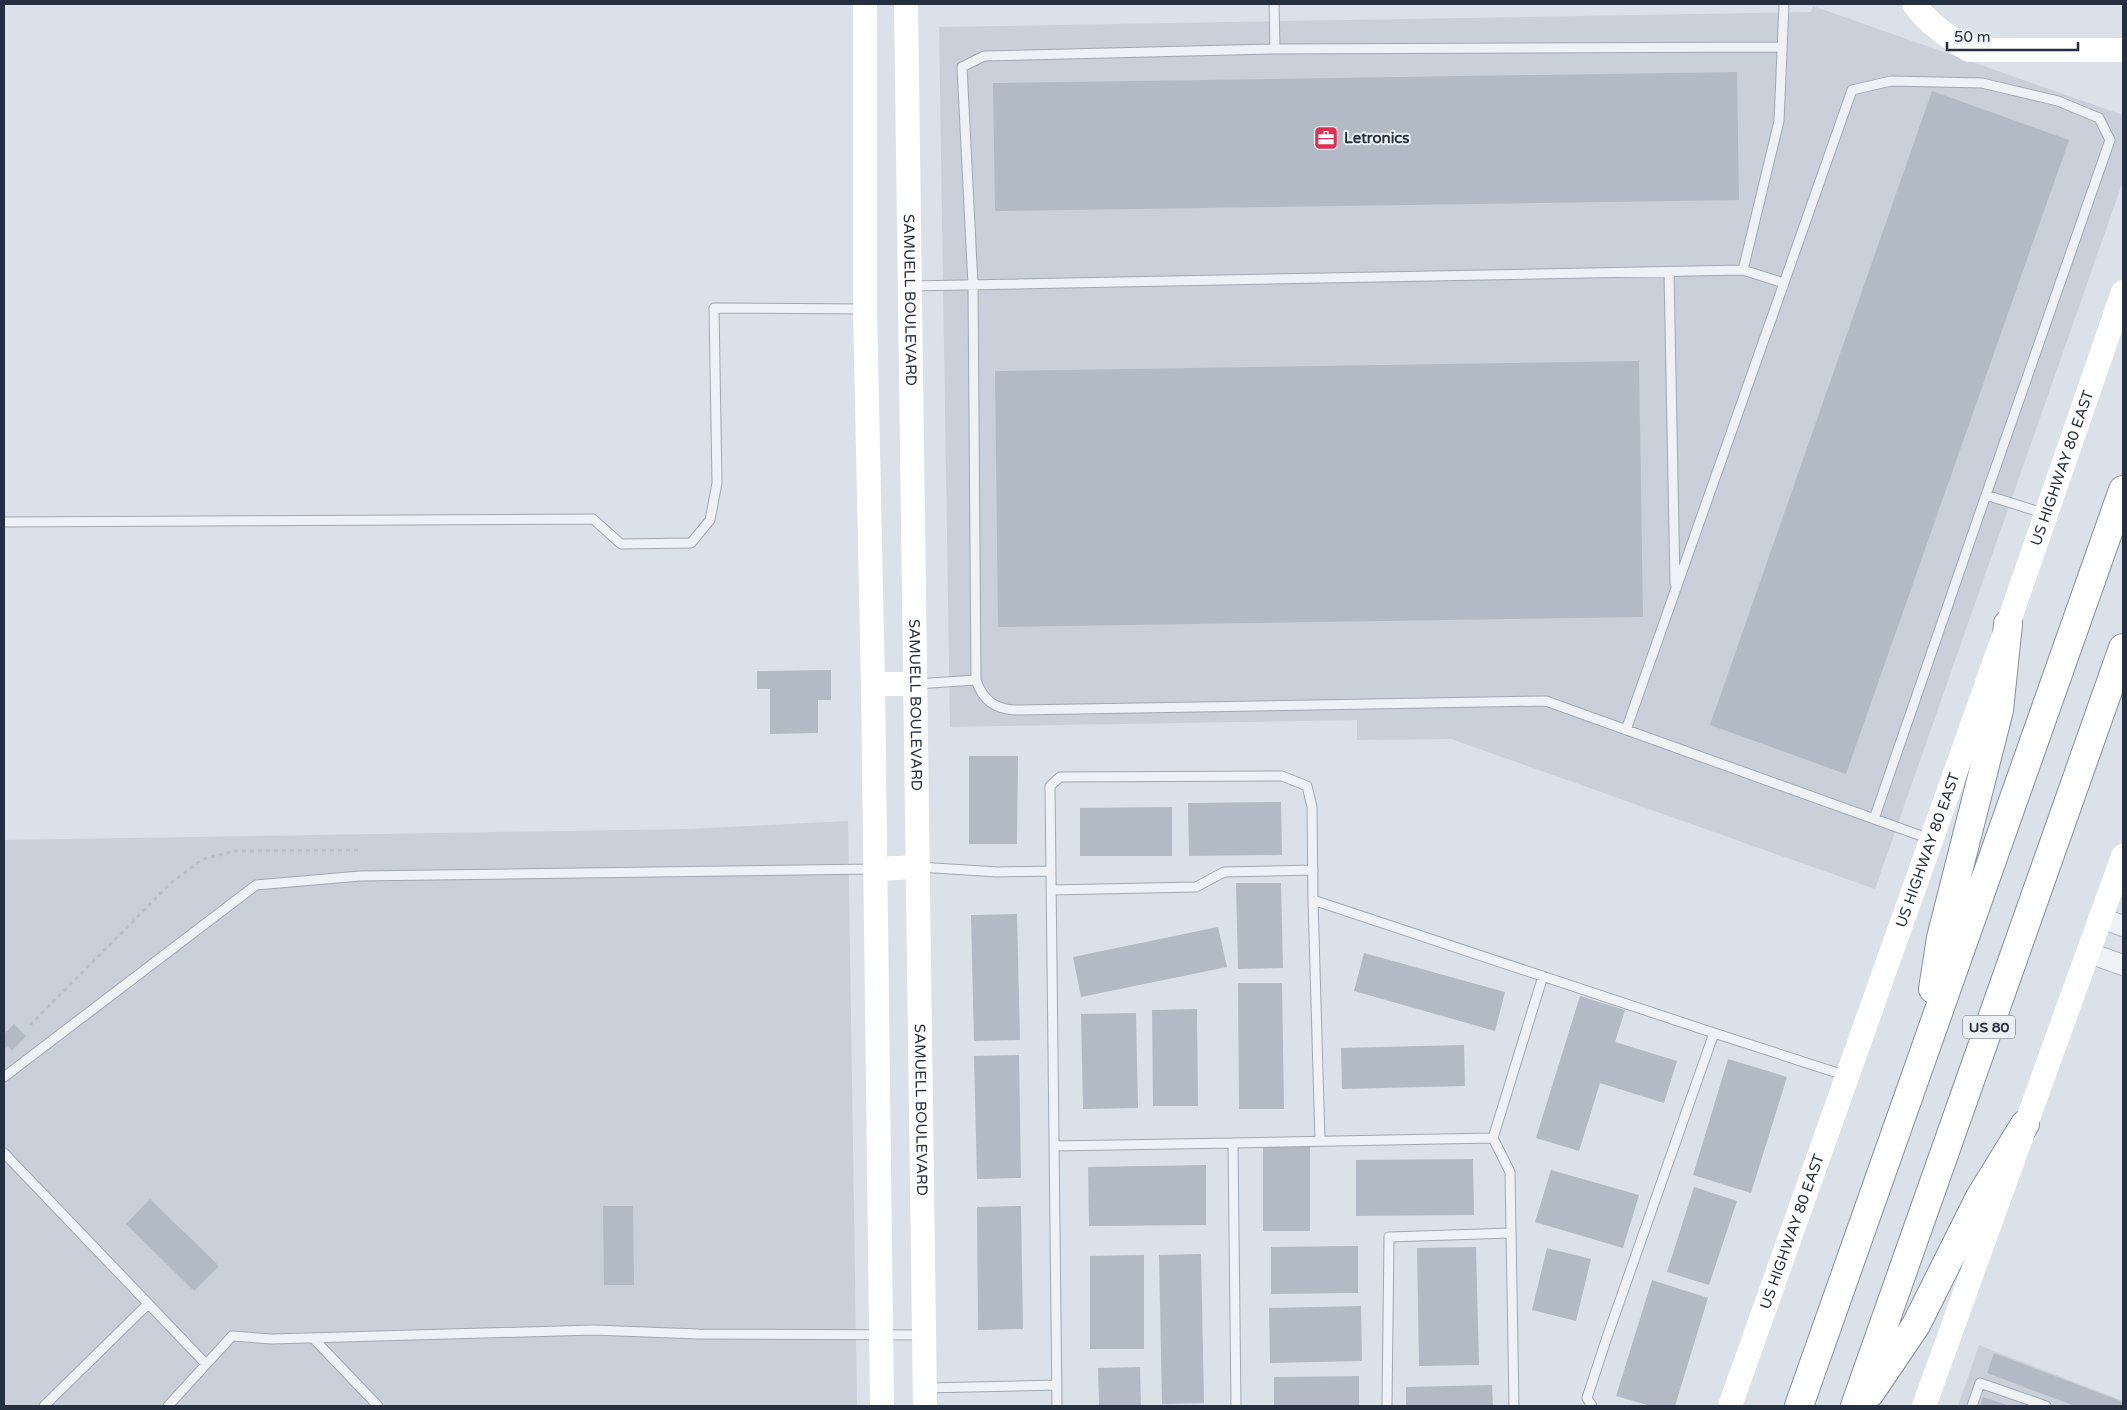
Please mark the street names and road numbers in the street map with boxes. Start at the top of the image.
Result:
street label: SAMUELL BOULEVARD [900,214,920,386]
street label: US HIGHWAY 80 EAST [2027,388,2097,548]
street label: SAMUELL BOULEVARD [905,619,926,791]
street label: US HIGHWAY 80 EAST [1892,770,1963,930]
road number: US 80 [1963,1016,2015,1038]
street label: SAMUELL BOULEVARD [911,1024,931,1196]
street label: US HIGHWAY 80 EAST [1756,1152,1828,1312]

